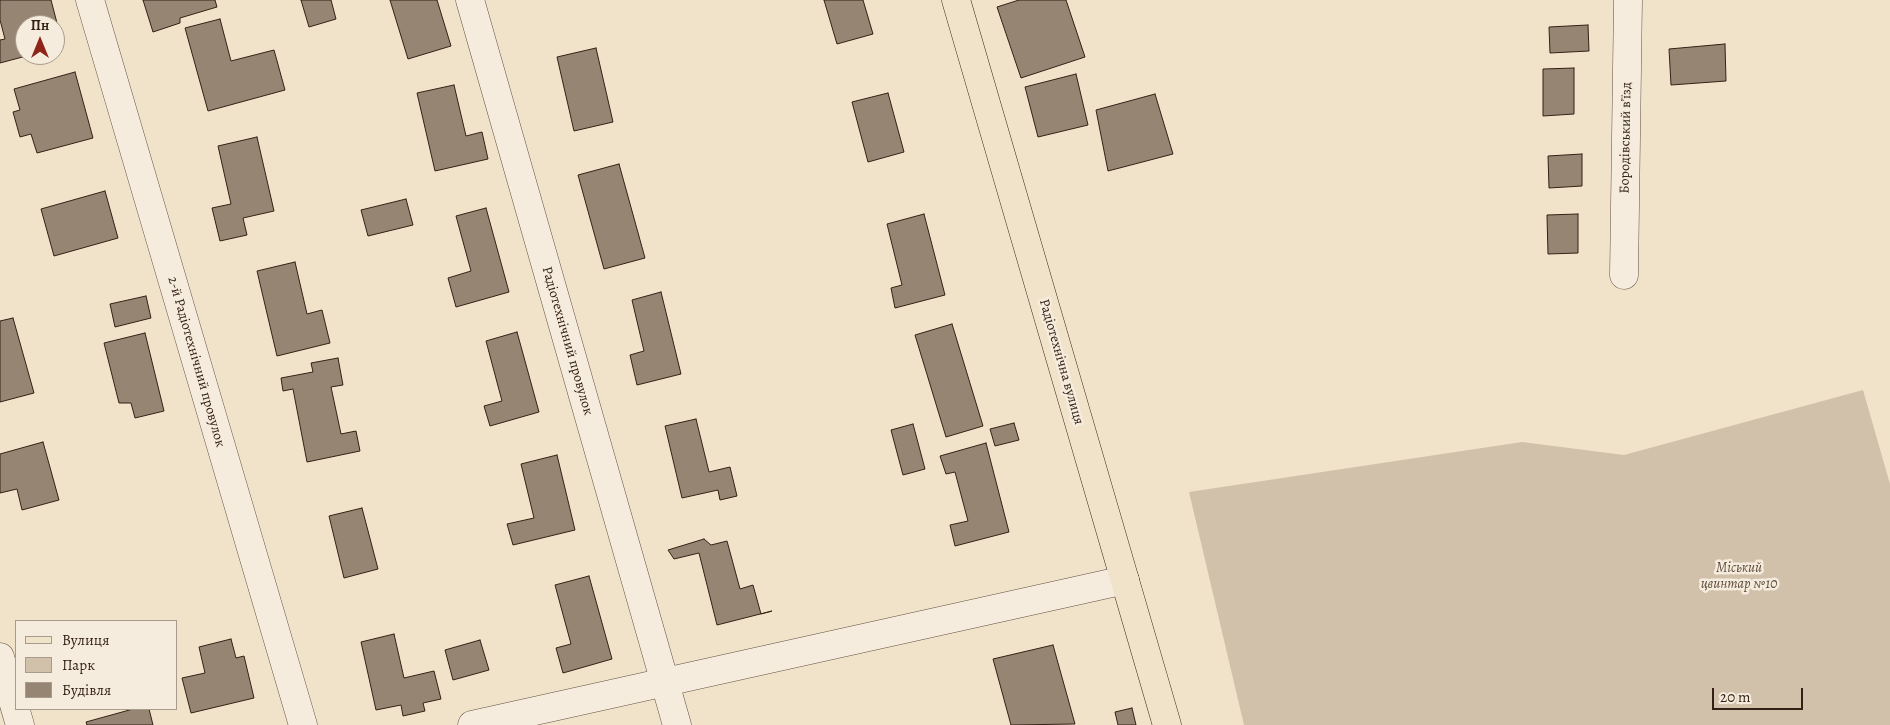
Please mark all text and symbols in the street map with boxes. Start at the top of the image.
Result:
north arrow [15,15,65,65]
text: Пн [31,16,49,35]
street label: Бородівський в’їзд [1617,82,1635,194]
street label: Радіотехнічний провулок [538,265,596,417]
street label: 2-й Радіотехнічний провулок [164,275,228,449]
street label: Радіотехнічна вулиця [1035,297,1087,427]
park label: Міський цвинтар №10 [1701,561,1777,594]
legend [15,620,178,710]
text: Вулиця [62,630,109,650]
text: Парк [62,655,95,675]
scale bar [1715,678,1806,710]
text: Будівля [62,680,111,700]
text: 20 m [1720,687,1751,707]

